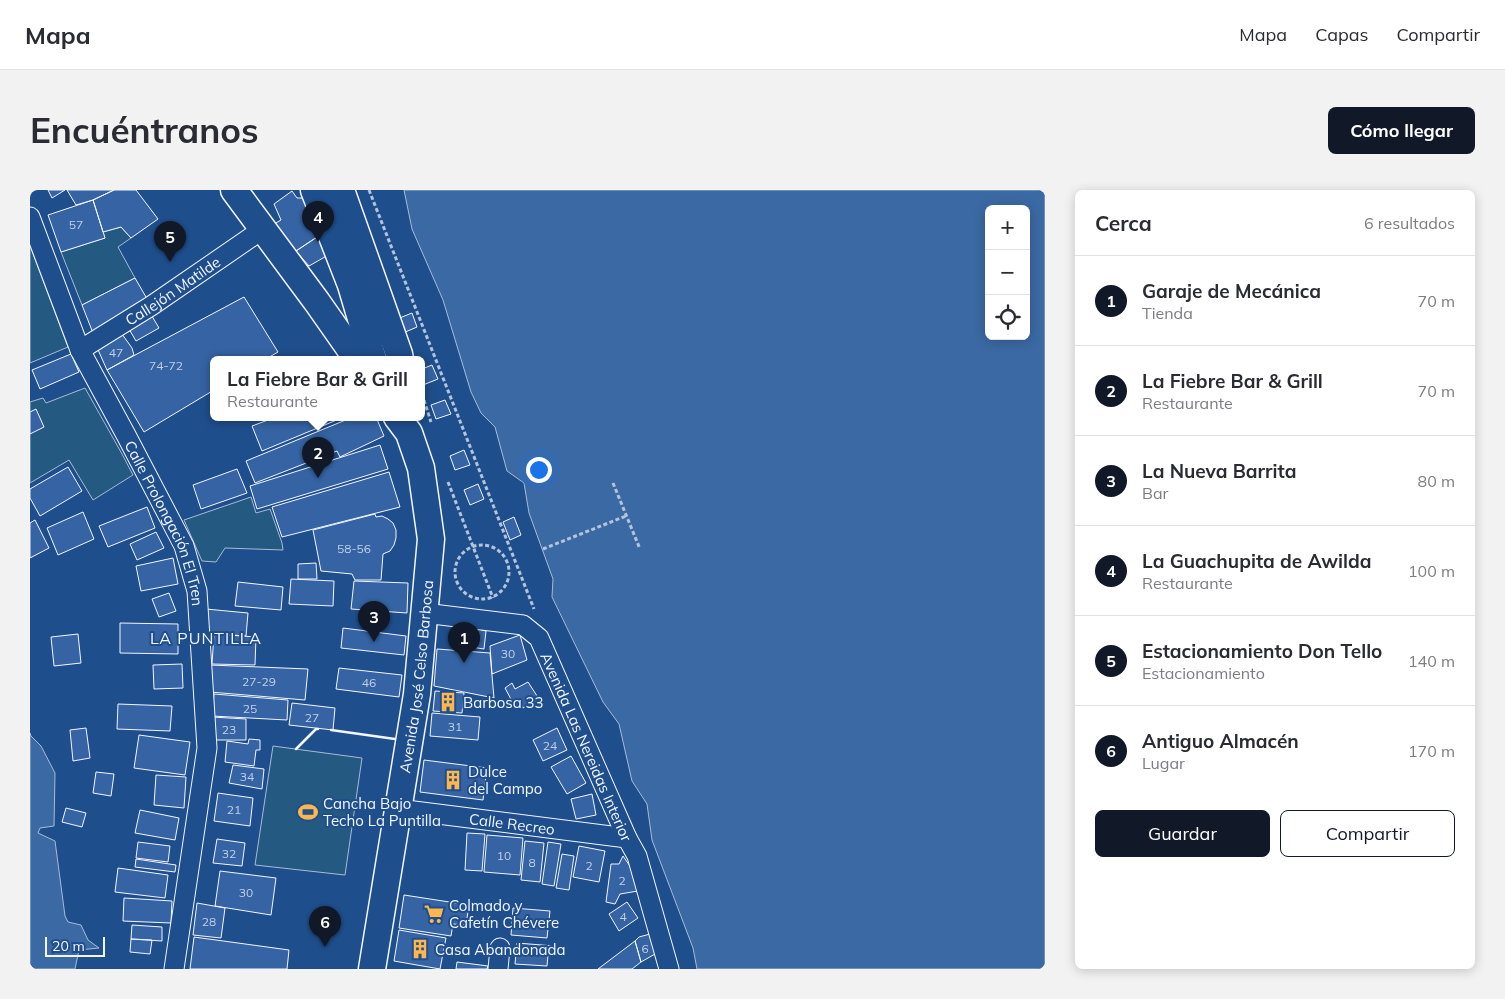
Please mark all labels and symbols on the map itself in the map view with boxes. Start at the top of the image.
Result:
pin: 4 [302,201,334,242]
house number: 57 [69,217,83,232]
pin: 5 [154,221,186,262]
street label: Callejón Matilde [121,252,224,329]
house number: 47 [109,345,123,360]
house number: 74-72 [149,358,183,373]
street label: Calle Prolongación El Tren [121,437,207,607]
pin: 2 [302,437,334,478]
your location [526,457,552,483]
house number: 58-56 [337,541,371,556]
street label: Avenida José Celso Barbosa [395,579,437,774]
pin: 3 [358,601,390,642]
pin: 1 [448,622,480,663]
district label: LA PUNTILLA [150,628,262,648]
house number: 30 [501,646,515,661]
street label: Avenida Las Nereidas Interior [537,649,637,845]
house number: 27-29 [242,674,276,689]
house number: 46 [362,675,376,690]
building icon: Barbosa 33 [437,691,459,713]
place label: Barbosa 33 [463,693,544,712]
house number: 25 [243,701,257,716]
house number: 27 [305,710,319,725]
house number: 31 [448,719,462,734]
house number: 23 [222,722,236,737]
house number: 24 [543,738,557,753]
place label: Dulce del Campo [468,762,542,798]
house number: 34 [240,769,254,784]
building icon: Dulce del Campo [442,769,464,791]
place label: Cancha Bajo Techo La Puntilla [323,794,441,830]
sports icon: Cancha Bajo Techo La Puntilla [297,801,319,823]
house number: 21 [227,802,241,817]
street label: Calle Recreo [468,809,556,838]
house number: 32 [222,846,236,861]
house number: 10 [497,848,511,863]
house number: 8 [528,855,536,870]
house number: 2 [585,858,593,873]
house number: 2 [618,873,626,888]
house number: 30 [239,885,253,900]
place label: Colmado y Cafetín Chévere [449,896,559,932]
supermarket icon: Colmado y Cafetín Chévere [423,903,445,925]
pin: 6 [309,906,341,947]
house number: 4 [619,909,627,924]
house number: 28 [202,914,216,929]
scale bar [45,934,105,957]
building icon: Casa Abandonada [409,938,431,960]
place label: Casa Abandonada [435,940,566,959]
house number: 6 [641,941,649,956]

